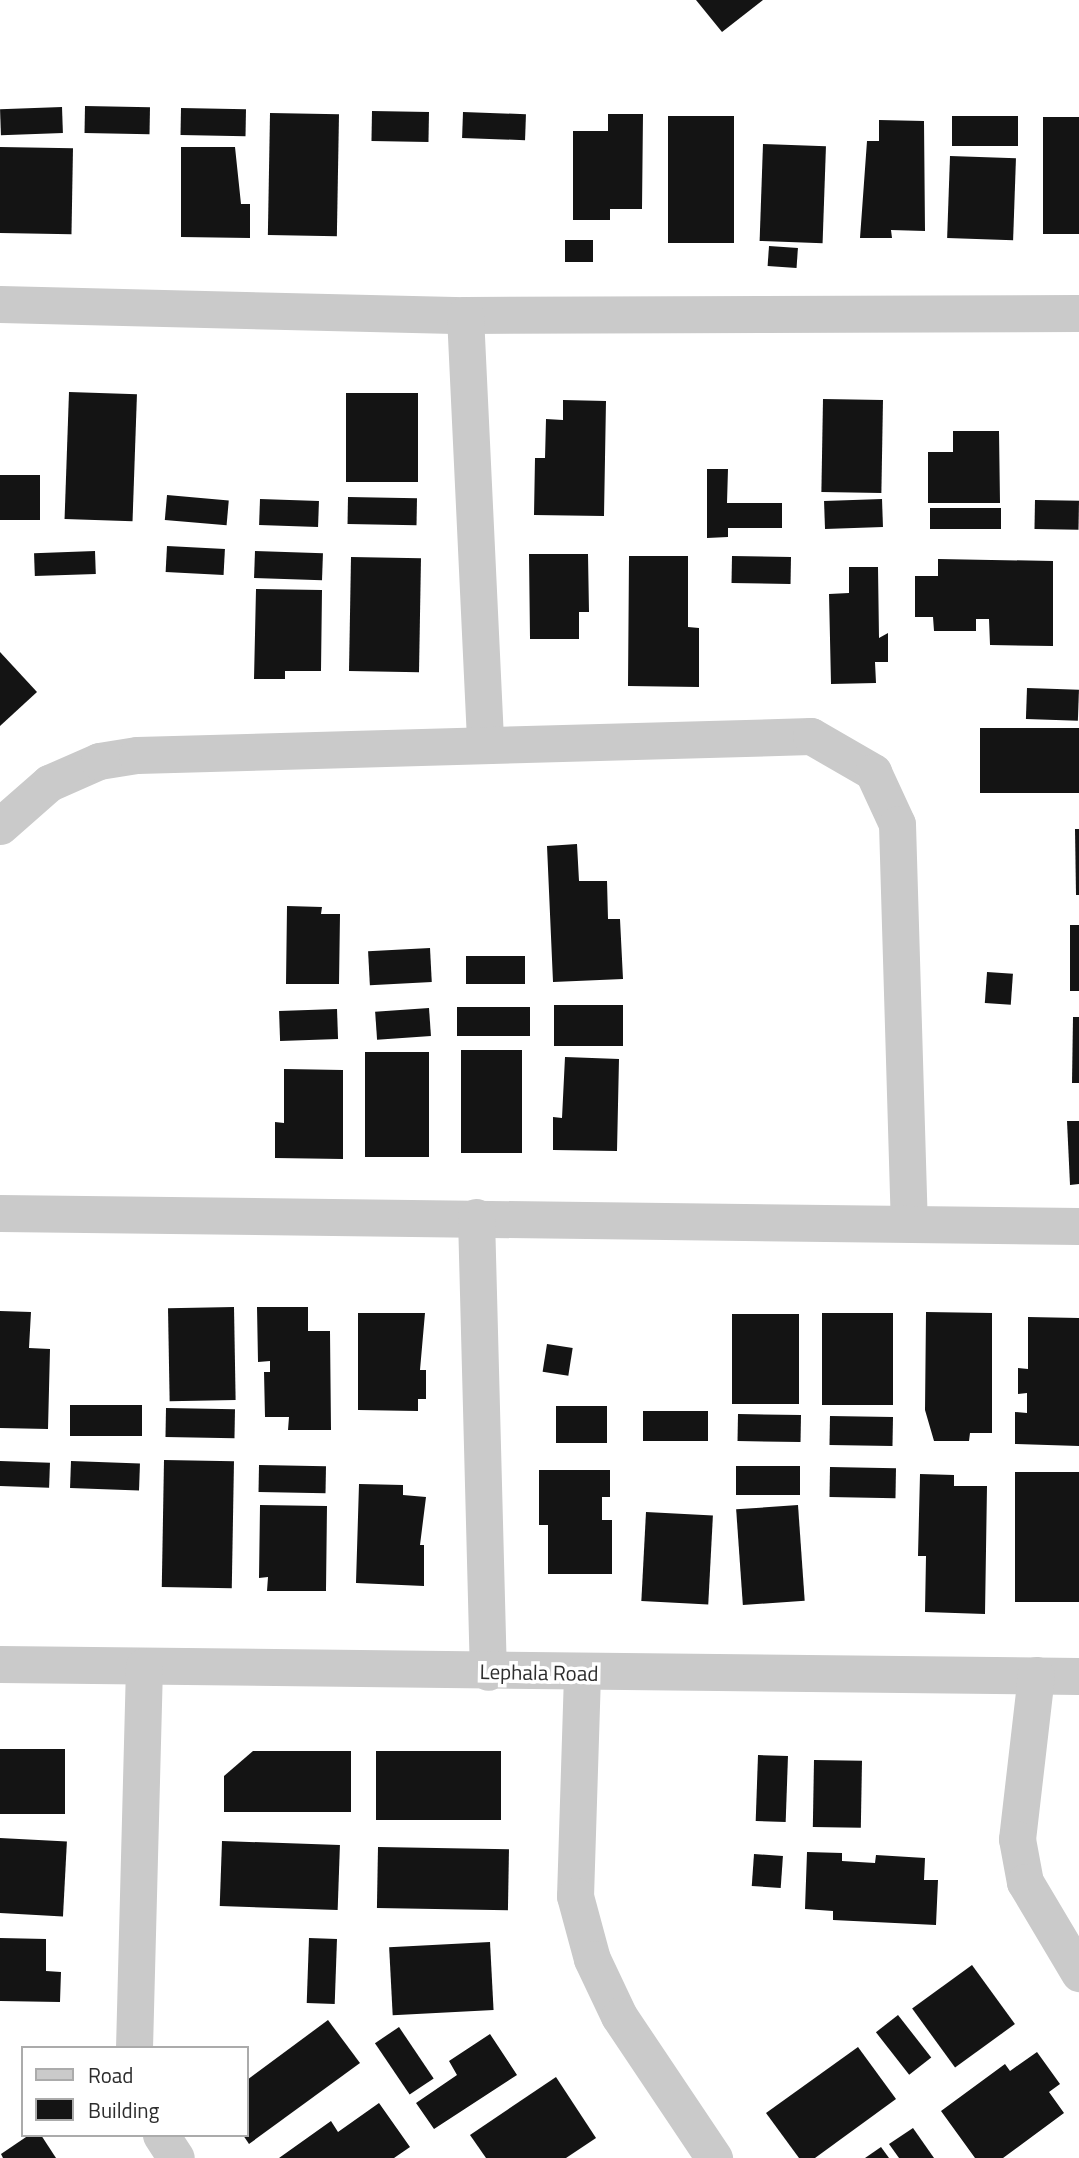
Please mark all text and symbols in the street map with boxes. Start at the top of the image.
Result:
street label: Lephala Road [479,1658,599,1686]
legend [21,2046,248,2137]
text: Road [88,2059,133,2091]
text: Building [88,2094,159,2126]

